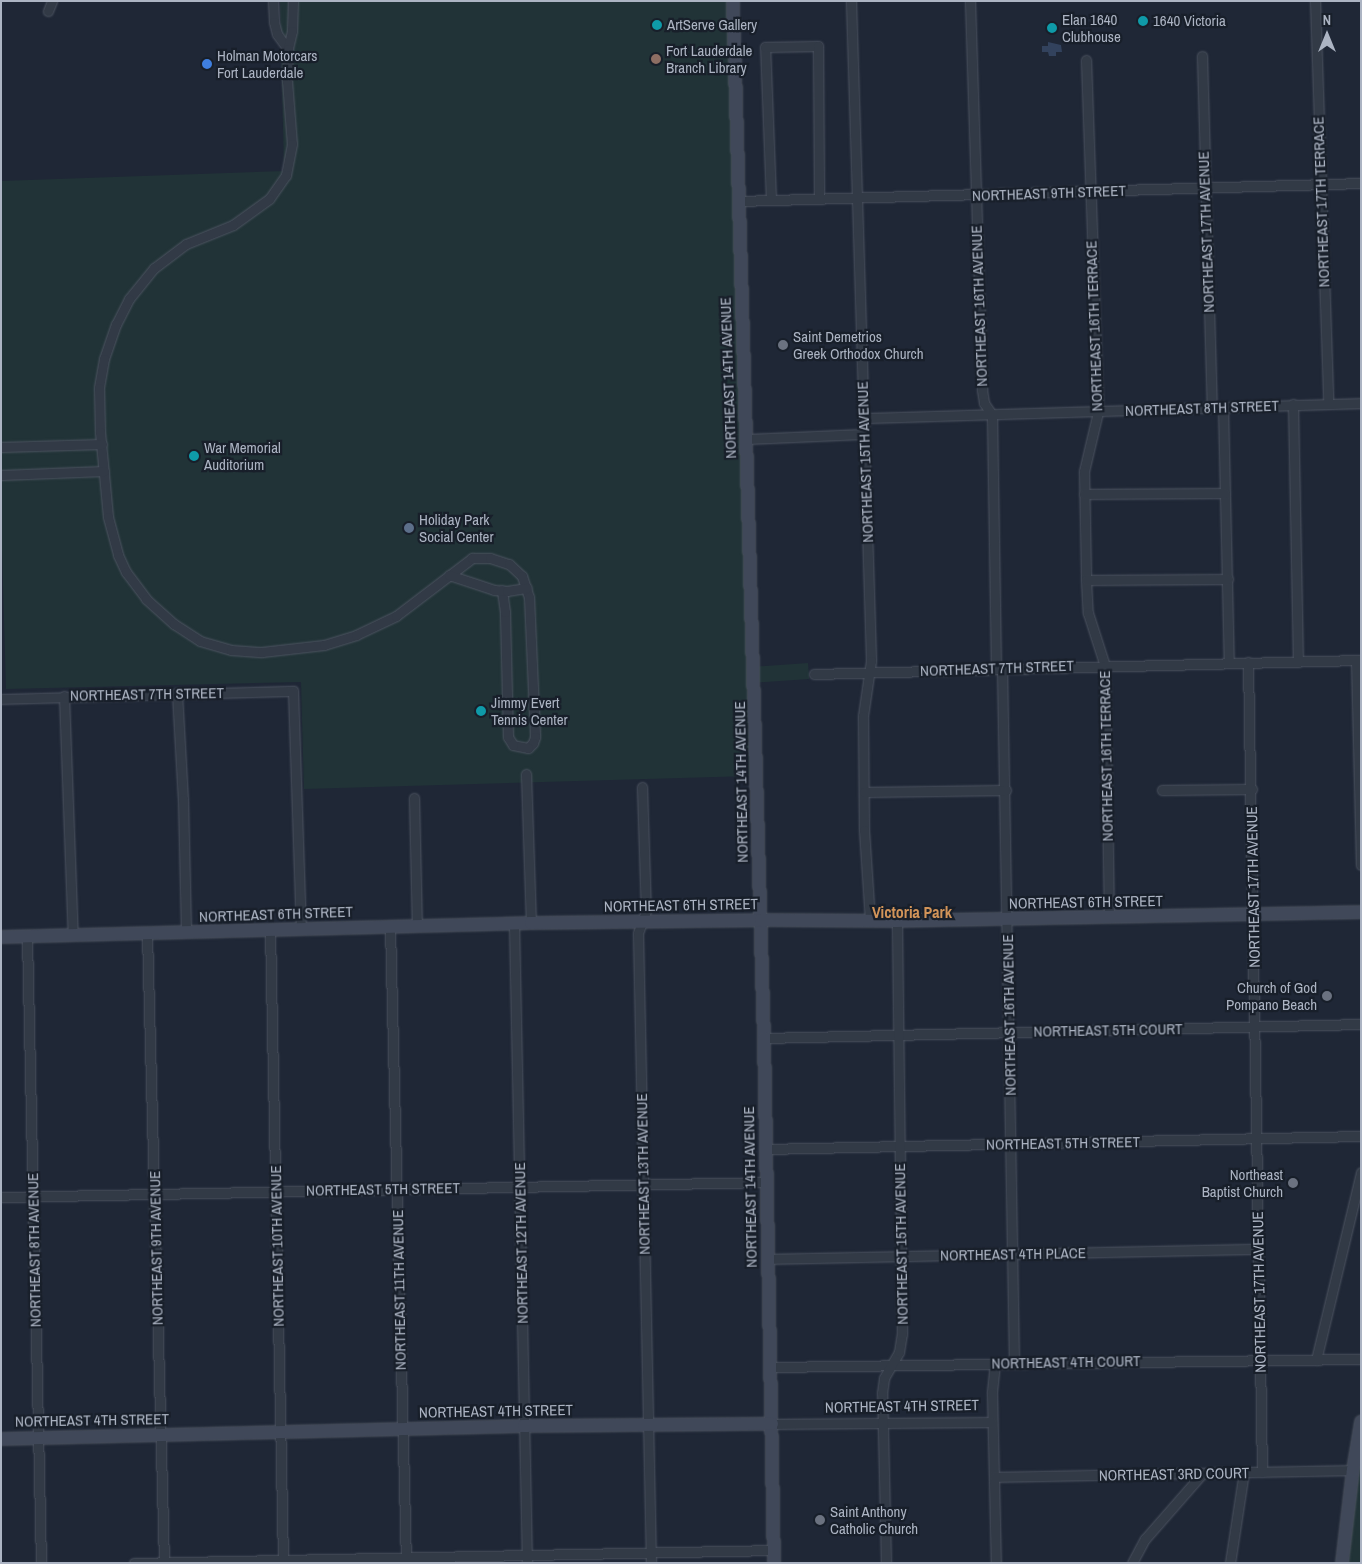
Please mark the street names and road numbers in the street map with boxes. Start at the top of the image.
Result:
street label: NORTHEAST 17TH TERRACE [1309,116,1333,288]
street label: NORTHEAST 17TH AVENUE [1194,151,1218,313]
street label: NORTHEAST 9TH STREET [972,181,1126,205]
street label: NORTHEAST 16TH AVENUE [967,225,991,387]
street label: NORTHEAST 16TH TERRACE [1082,240,1106,412]
street label: NORTHEAST 14TH AVENUE [716,297,740,459]
street label: NORTHEAST 15TH AVENUE [853,381,877,543]
street label: NORTHEAST 8TH STREET [1125,396,1279,420]
street label: NORTHEAST 7TH STREET [920,656,1074,680]
street label: NORTHEAST 16TH TERRACE [1096,670,1116,842]
street label: NORTHEAST 7TH STREET [70,684,224,704]
street label: NORTHEAST 14TH AVENUE [731,701,751,863]
street label: NORTHEAST 17TH AVENUE [1243,806,1263,968]
street label: NORTHEAST 6TH STREET [1009,892,1163,912]
street label: NORTHEAST 6TH STREET [604,895,758,915]
street label: NORTHEAST 6TH STREET [199,902,353,926]
street label: NORTHEAST 16TH AVENUE [999,934,1019,1096]
street label: NORTHEAST 5TH COURT [1033,1020,1183,1040]
street label: NORTHEAST 13TH AVENUE [633,1093,653,1255]
street label: NORTHEAST 14TH AVENUE [740,1106,760,1268]
street label: NORTHEAST 5TH STREET [986,1133,1140,1153]
street label: NORTHEAST 12TH AVENUE [511,1162,531,1324]
street label: NORTHEAST 15TH AVENUE [891,1163,911,1325]
street label: NORTHEAST 10TH AVENUE [267,1165,287,1327]
street label: NORTHEAST 9TH AVENUE [146,1170,166,1326]
street label: NORTHEAST 8TH AVENUE [24,1172,44,1328]
street label: NORTHEAST 5TH STREET [306,1179,460,1199]
street label: NORTHEAST 11TH AVENUE [389,1209,409,1371]
street label: NORTHEAST 17TH AVENUE [1249,1211,1269,1373]
street label: NORTHEAST 4TH PLACE [940,1244,1086,1264]
street label: NORTHEAST 4TH COURT [991,1352,1141,1372]
street label: NORTHEAST 4TH STREET [825,1396,979,1416]
street label: NORTHEAST 4TH STREET [419,1401,573,1421]
street label: NORTHEAST 4TH STREET [15,1410,169,1430]
street label: NORTHEAST 3RD COURT [1099,1464,1249,1484]

